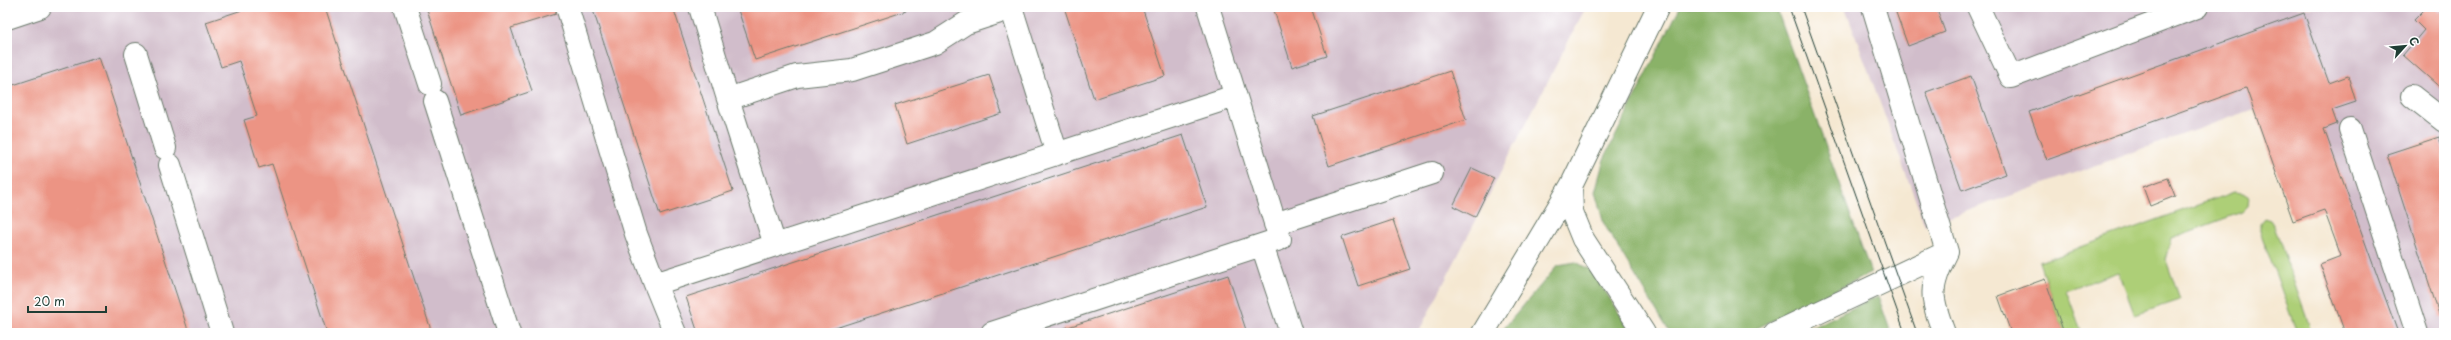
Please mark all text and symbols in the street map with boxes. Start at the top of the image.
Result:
north arrow [2385,26,2425,66]
text: С [2405,34,2424,49]
scale bar [28,288,106,314]
text: 20 m [34,292,65,310]

